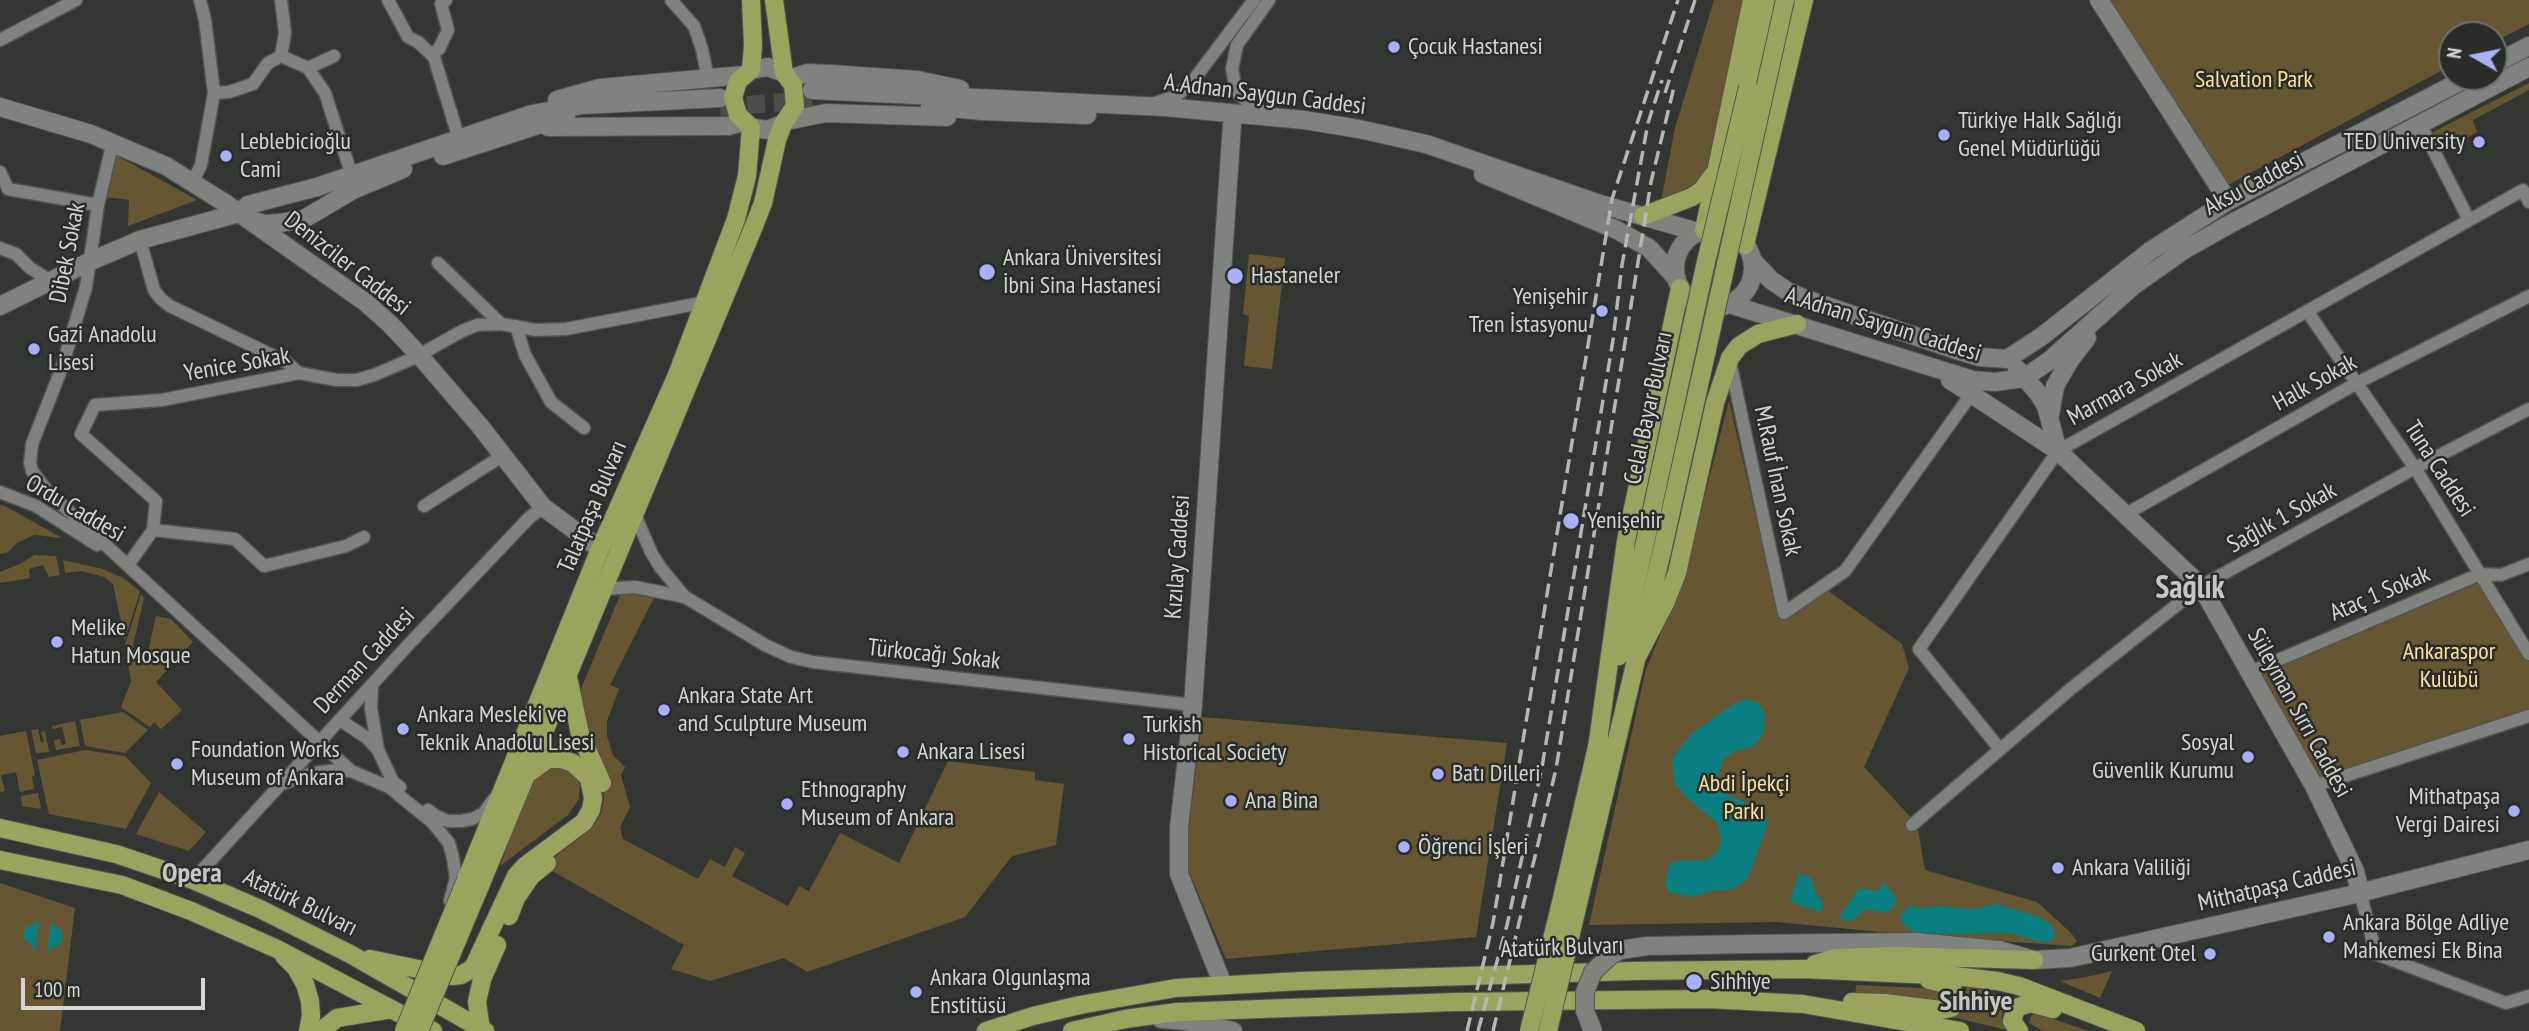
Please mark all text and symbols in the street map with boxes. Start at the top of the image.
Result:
north arrow [2438,21,2508,91]
place label: Çocuk Hastanesi [1408,33,1543,61]
marker: Çocuk Hastanesi [1386,39,1402,55]
text: N [2442,46,2467,60]
park label: Salvation Park [2195,66,2313,94]
street label: A.Adnan Saygun Caddesi [1162,68,1368,122]
place label: Türkiye Halk Sağlığı Genel Müdürlüğü [1958,107,2122,163]
marker: Türkiye Halk Sağlığı Genel Müdürlüğü [1936,127,1952,143]
place label: Leblebicioğlu Cami [240,128,351,184]
place label: TED University [2343,128,2465,156]
marker: TED University [2471,134,2487,150]
street label: Aksu Caddesi [2199,146,2309,222]
marker: Leblebicioğlu Cami [218,148,234,164]
street label: Dibek Sokak [44,200,92,306]
street label: Denizciler Caddesi [278,206,416,322]
place label: Ankara Üniversitesi İbni Sina Hastanesi [1003,244,1162,300]
marker: Ankara Üniversitesi İbni Sina Hastanesi [977,262,997,282]
place label: Hastaneler [1251,262,1340,290]
marker: Hastaneler [1225,266,1245,286]
street label: A.Adnan Saygun Caddesi [1782,282,1984,368]
place label: Yenişehir Tren İstasyonu [1469,283,1588,339]
marker: Yenişehir Tren İstasyonu [1594,303,1610,319]
place label: Gazi Anadolu Lisesi [48,321,157,377]
street label: Celal Bayar Bulvarı [1619,329,1679,487]
marker: Gazi Anadolu Lisesi [26,341,42,357]
street label: Yenice Sokak [182,342,292,388]
street label: Marmara Sokak [2063,346,2187,432]
street label: Halk Sokak [2268,348,2362,418]
street label: M.Rauf İnan Sokak [1747,403,1807,559]
street label: Tuna Caddesi [2397,416,2481,522]
street label: Talatpaşa Bulvarı [552,437,634,577]
street label: Ordu Caddesi [20,469,130,549]
street label: Sağlık 1 Sokak [2222,476,2342,560]
street label: Kızılay Caddesi [1159,494,1197,620]
place label: Yenişehir [1587,507,1662,535]
marker: Yenişehir [1561,511,1581,531]
street label: Ataç 1 Sokak [2326,560,2434,628]
district label: Sağlık [2155,570,2225,608]
street label: Derman Caddesi [309,602,421,720]
place label: Melike Hatun Mosque [71,614,191,670]
street label: Süleyman Sırrı Caddesi [2241,623,2357,803]
marker: Melike Hatun Mosque [49,634,65,650]
street label: Türkocağı Sokak [866,634,1002,676]
park label: Ankaraspor Kulübü [2403,638,2495,694]
place label: Ankara State Art and Sculpture Museum [678,682,867,738]
place label: Ankara Mesleki ve Teknik Anadolu Lisesi [417,701,594,757]
marker: Ankara State Art and Sculpture Museum [656,702,672,718]
place label: Turkish Historical Society [1143,711,1286,767]
marker: Ankara Mesleki ve Teknik Anadolu Lisesi [395,721,411,737]
place label: Sosyal Güvenlik Kurumu [2092,729,2234,785]
marker: Turkish Historical Society [1121,731,1137,747]
place label: Foundation Works Museum of Ankara [191,736,344,792]
place label: Ankara Lisesi [917,738,1026,766]
marker: Ankara Lisesi [895,744,911,760]
marker: Sosyal Güvenlik Kurumu [2240,749,2256,765]
marker: Foundation Works Museum of Ankara [169,756,185,772]
place label: Batı Dilleri [1452,760,1540,788]
marker: Batı Dilleri [1430,766,1446,782]
park label: Abdi İpekçi Parkı [1698,770,1790,826]
place label: Ethnography Museum of Ankara [801,776,954,832]
place label: Mithatpaşa Vergi Dairesi [2396,783,2500,839]
place label: Ana Bina [1245,787,1318,815]
marker: Ana Bina [1223,793,1239,809]
marker: Ethnography Museum of Ankara [779,796,795,812]
marker: Mithatpaşa Vergi Dairesi [2506,803,2522,819]
place label: Öğrenci İşleri [1418,833,1528,861]
marker: Öğrenci İşleri [1396,839,1412,855]
place label: Ankara Valiliği [2072,854,2191,882]
street label: Mithatpaşa Caddesi [2195,854,2359,918]
district label: Opera [162,857,222,891]
marker: Ankara Valiliği [2050,860,2066,876]
street label: Atatürk Bulvarı [238,863,362,943]
place label: Ankara Bölge Adliye Mahkemesi Ek Bina [2343,909,2509,965]
marker: Ankara Bölge Adliye Mahkemesi Ek Bina [2321,929,2337,945]
street label: Atatürk Bulvarı [1500,931,1624,965]
place label: Gurkent Otel [2091,940,2196,968]
marker: Gurkent Otel [2202,946,2218,962]
scale bar [24,964,208,1008]
place label: Ankara Olgunlaşma Enstitüsü [930,964,1091,1020]
place label: Sıhhiye [1710,968,1771,996]
marker: Sıhhiye [1684,972,1704,992]
text: 100 m [34,976,80,1003]
marker: Ankara Olgunlaşma Enstitüsü [908,984,924,1000]
district label: Sıhhiye [1939,985,2013,1019]

